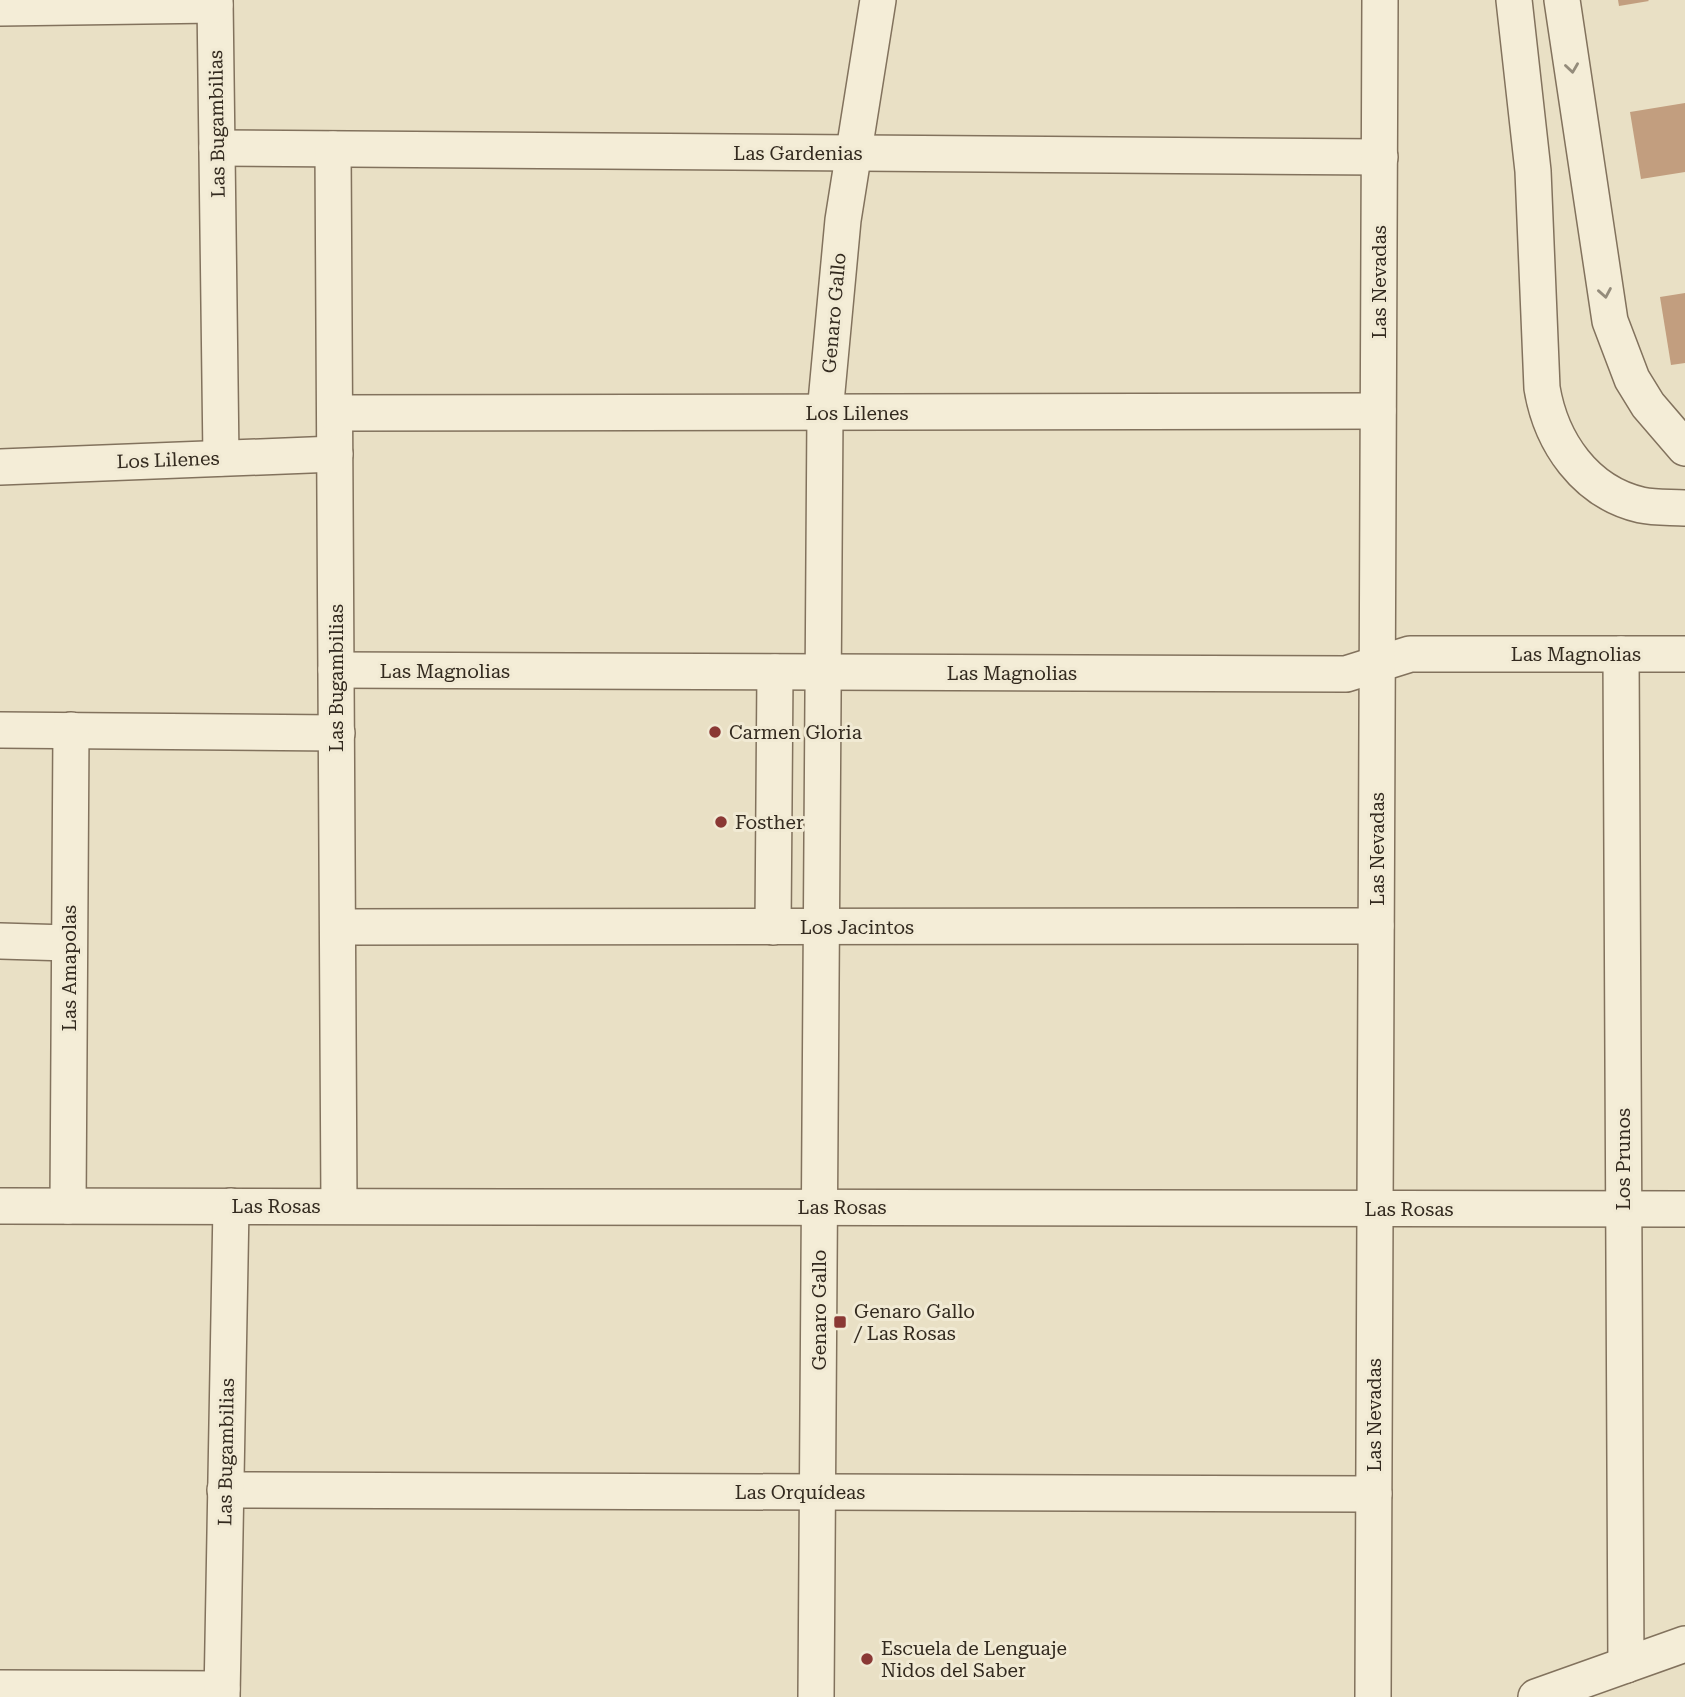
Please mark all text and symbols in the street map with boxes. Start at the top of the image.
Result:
street label: Las Bugambilias [204,50,230,198]
one-way arrow [1564,62,1579,73]
street label: Las Gardenias [733,142,863,165]
street label: Las Nevadas [1368,225,1391,339]
street label: Genaro Gallo [817,252,851,374]
one-way arrow [1597,287,1612,299]
street label: Los Lilenes [805,402,909,425]
street label: Los Lilenes [116,447,220,473]
street label: Las Bugambilias [325,604,348,752]
street label: Las Magnolias [1511,643,1641,666]
street label: Las Magnolias [380,660,510,683]
street label: Las Magnolias [947,662,1077,685]
place label: Carmen Gloria [729,721,863,744]
marker: Carmen Gloria [707,724,723,740]
street label: Las Nevadas [1366,792,1389,906]
place label: Fosther [735,811,804,834]
marker: Fosther [713,814,729,830]
street label: Las Amapolas [58,905,81,1031]
street label: Los Jacintos [800,916,914,939]
street label: Los Prunos [1612,1108,1635,1210]
street label: Las Rosas [232,1195,320,1218]
street label: Las Rosas [798,1196,886,1219]
street label: Las Rosas [1365,1198,1453,1221]
street label: Genaro Gallo [808,1249,831,1371]
place label: Genaro Gallo / Las Rosas [853,1300,975,1345]
marker: Genaro Gallo / Las Rosas [832,1314,848,1330]
street label: Las Nevadas [1363,1358,1386,1472]
street label: Las Bugambilias [213,1378,239,1526]
street label: Las Orquídeas [735,1481,865,1504]
place label: Escuela de Lenguaje Nidos del Saber [881,1637,1067,1682]
marker: Escuela de Lenguaje Nidos del Saber [859,1651,875,1667]

